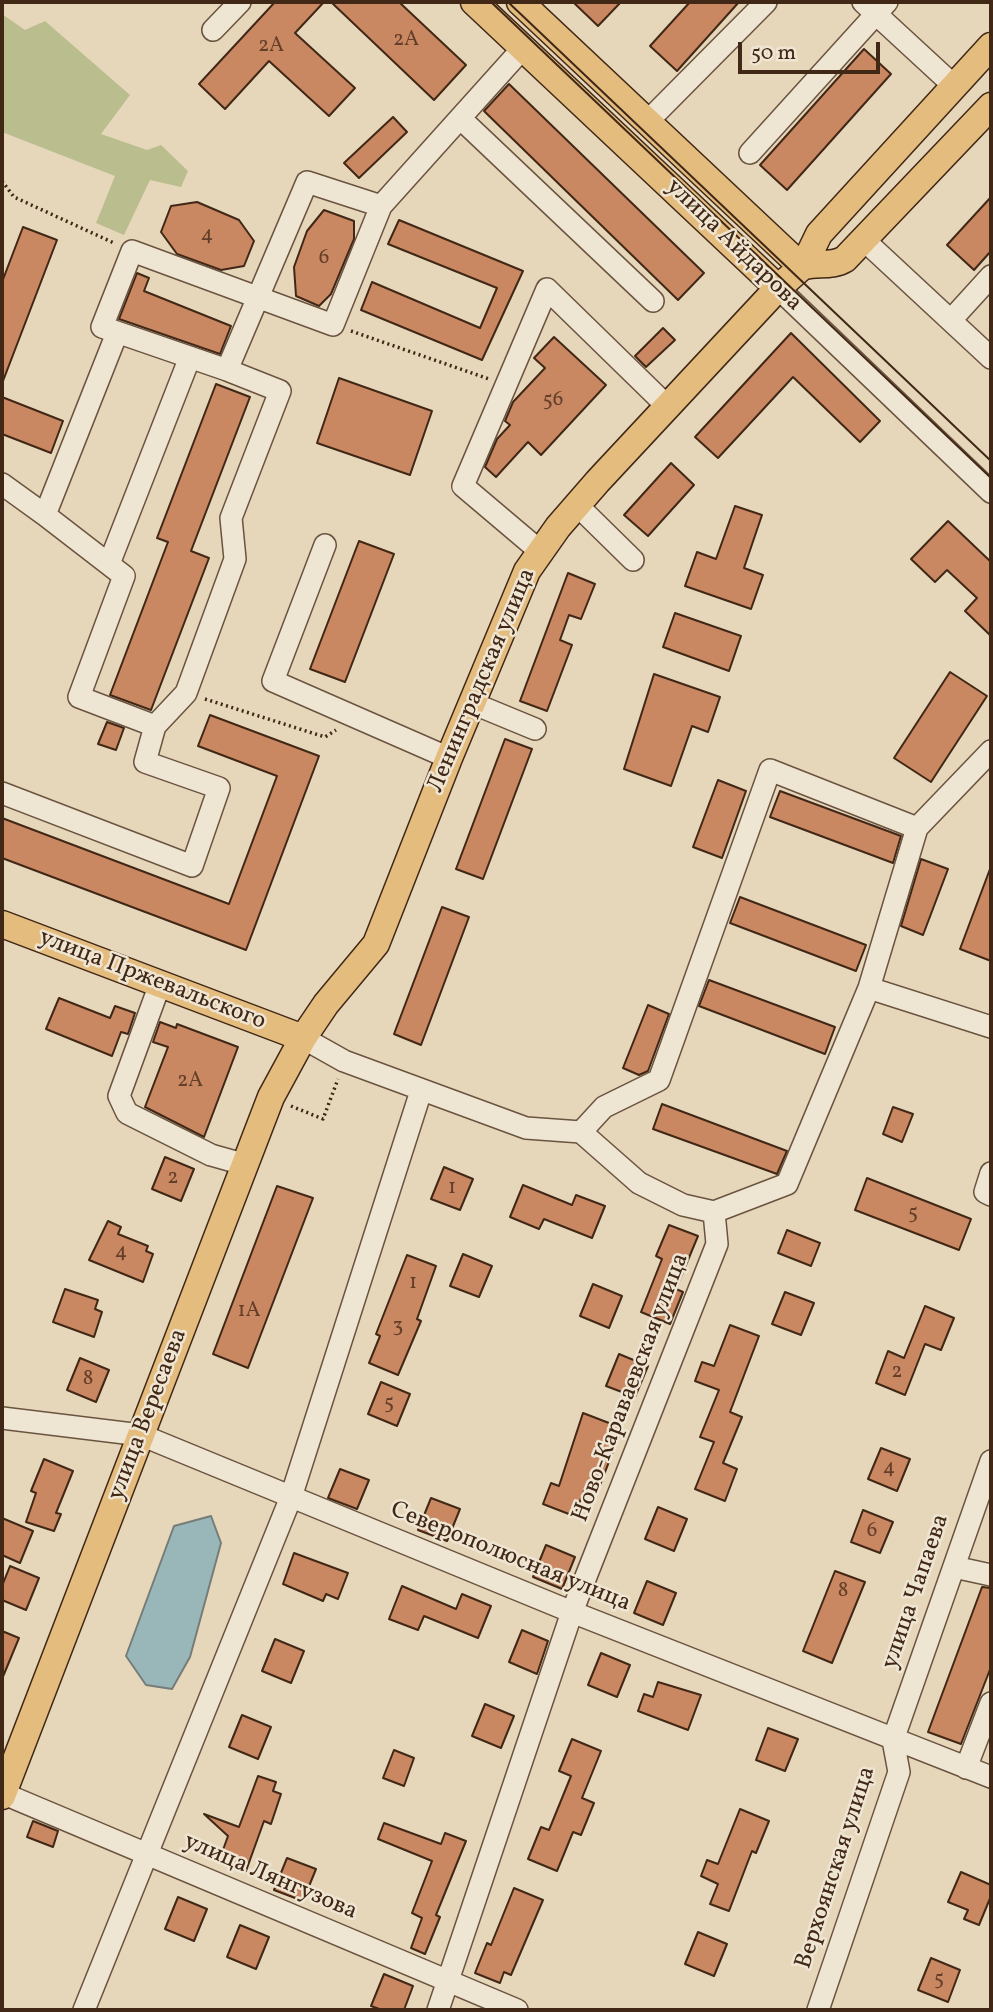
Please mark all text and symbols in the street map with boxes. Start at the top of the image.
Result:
house number: 2А [393,28,419,54]
scale bar [741,28,883,72]
house number: 2А [258,34,284,60]
text: 50 m [751,39,796,68]
street label: улица Айдарова [659,174,807,318]
house number: 4 [201,223,213,249]
house number: 6 [319,246,329,272]
house number: 56 [543,388,563,414]
street label: Ленинградская улица [423,565,543,797]
street label: улица Пржевальского [35,924,269,1038]
house number: 2А [177,1069,203,1095]
house number: 2 [167,1166,179,1192]
house number: 1 [448,1176,456,1202]
house number: 5 [908,1201,918,1227]
house number: 4 [115,1240,127,1266]
street label: Ново-Караваевская улица [567,1250,697,1526]
house number: 1 [409,1271,417,1297]
house number: 1А [238,1299,260,1325]
house number: 3 [393,1314,403,1340]
street label: улица Вересаева [103,1325,195,1505]
house number: 2 [891,1360,903,1386]
house number: 8 [83,1367,93,1393]
house number: 5 [384,1391,394,1417]
house number: 4 [883,1456,895,1482]
street label: Северополюсная улица [386,1497,634,1619]
street label: улица Чапаева [877,1511,957,1673]
house number: 6 [867,1519,877,1545]
house number: 8 [838,1579,848,1605]
street label: Верхоянская улица [791,1763,883,1973]
street label: улица Лянгузова [179,1828,361,1928]
house number: 5 [934,1967,944,1993]

